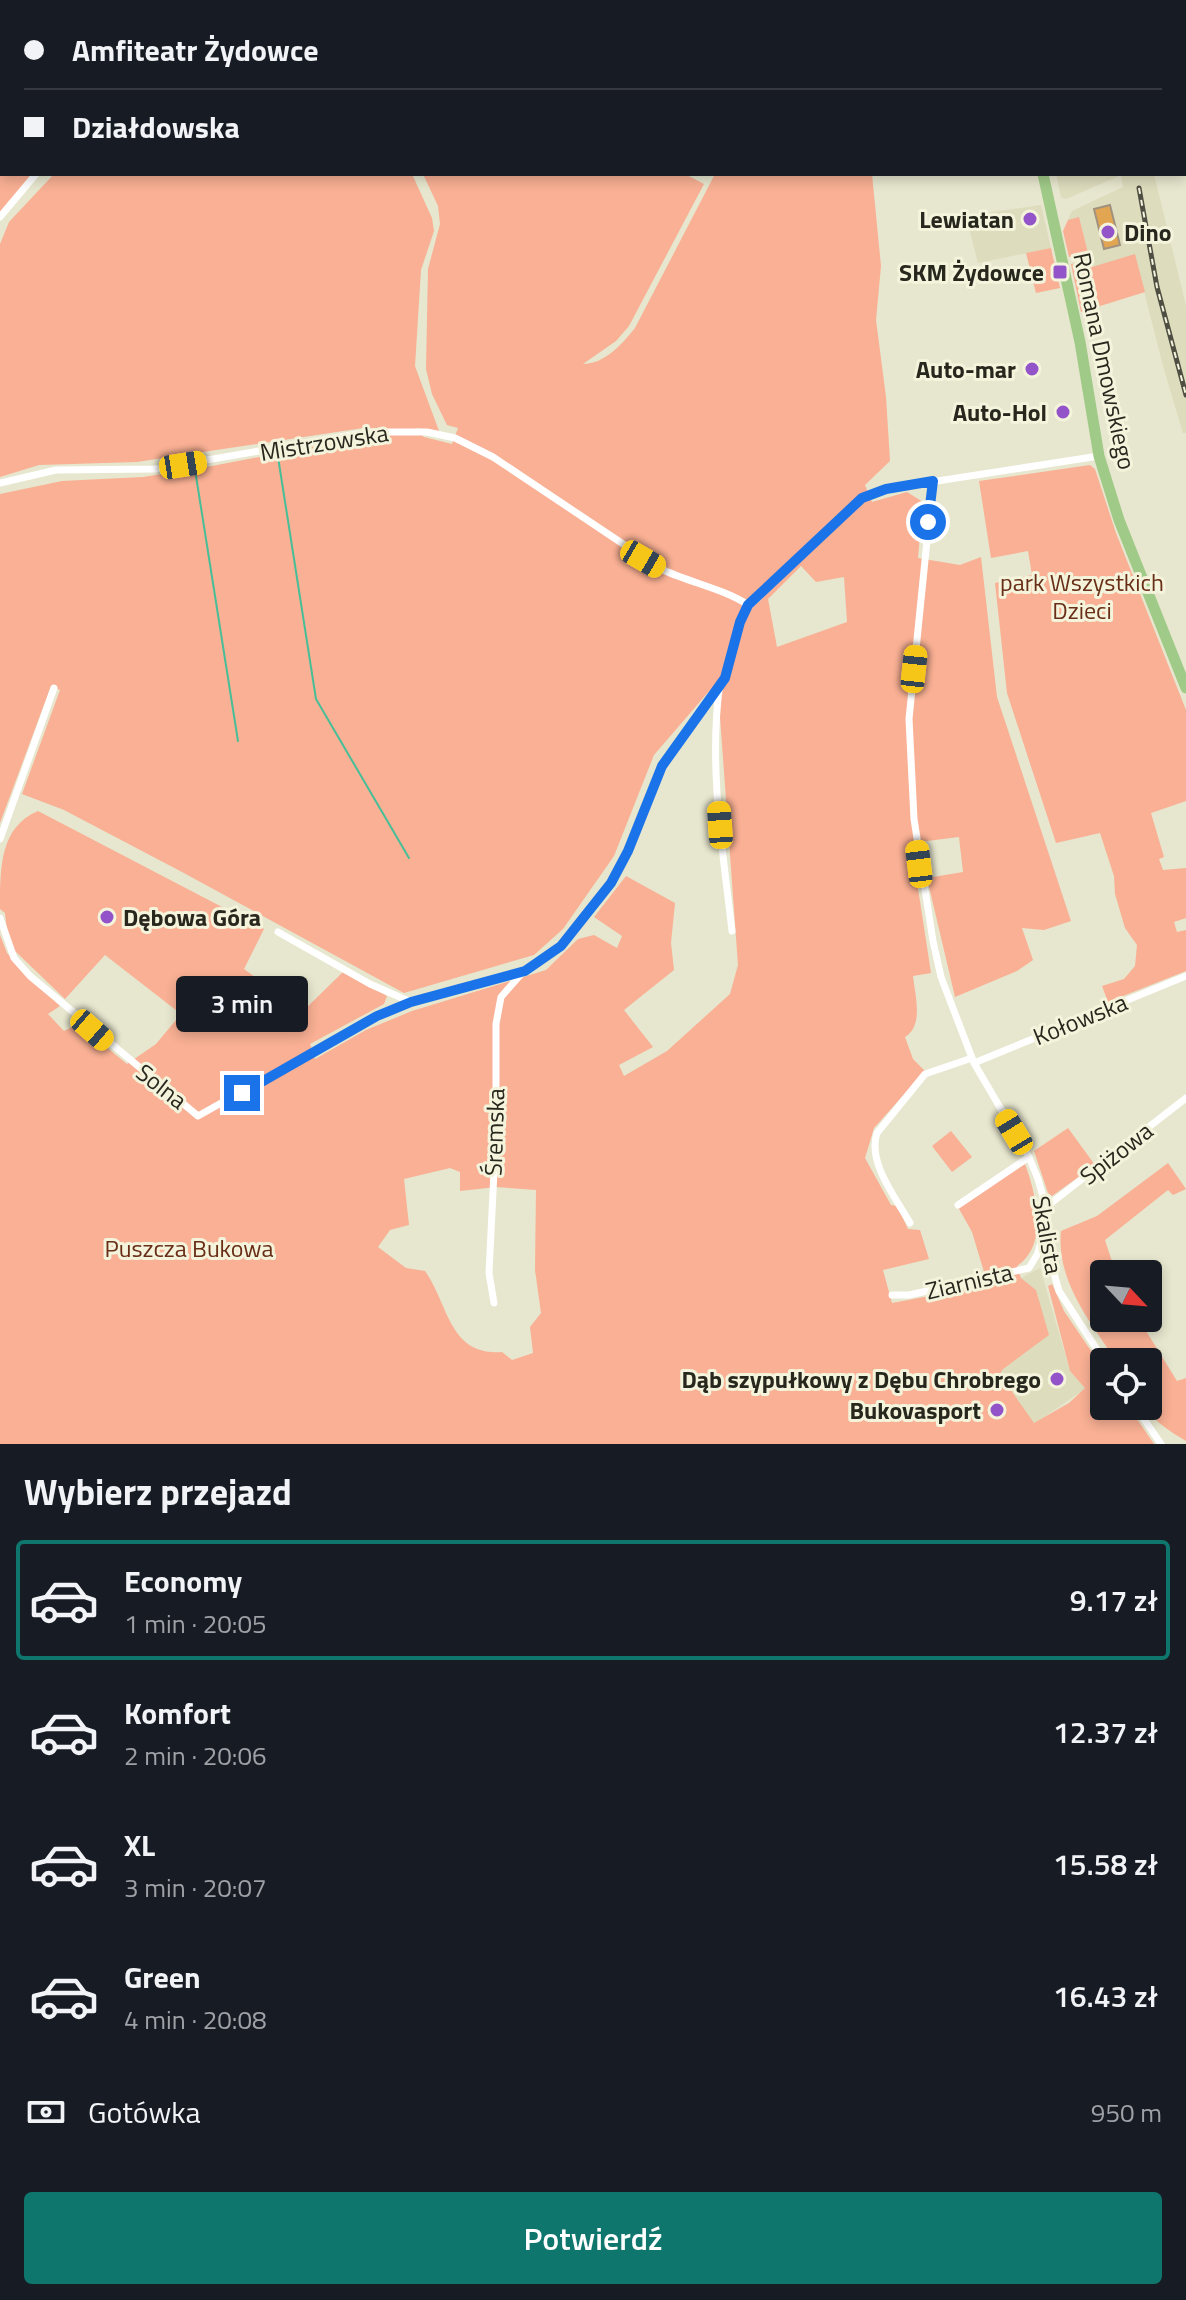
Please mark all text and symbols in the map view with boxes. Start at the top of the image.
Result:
text: Amfiteatr Żydowce [72,27,319,73]
text: Działdowska [72,104,240,150]
place label: Lewiatan [919,201,1014,237]
marker: Lewiatan [1021,210,1039,228]
place label: Dino [1124,214,1172,250]
marker: Dino [1099,223,1117,241]
street label: Romana Dmowskiego [1064,249,1146,473]
place label: SKM Żydowce [899,254,1044,290]
marker: SKM Żydowce [1051,263,1069,281]
place label: Auto-mar [916,351,1016,387]
marker: Auto-mar [1023,360,1041,378]
place label: Auto-Hol [953,394,1047,430]
marker: Auto-Hol [1054,403,1072,421]
street label: Mistrzowska [257,414,391,470]
car [157,449,209,481]
route start [910,504,946,540]
car [616,537,670,581]
park label: park Wszystkich Dzieci [1000,564,1164,628]
car [900,644,928,694]
car [706,800,734,850]
car [904,839,934,889]
place label: Dębowa Góra [123,899,261,935]
marker: Dębowa Góra [98,908,116,926]
callout: 3 min [176,977,308,1033]
text: 3 min [211,984,273,1023]
street label: Kołowska [1027,984,1133,1054]
car [66,1005,118,1055]
street label: Solna [129,1055,195,1117]
route end [224,1075,260,1111]
street label: Śremska [474,1087,514,1177]
car [991,1105,1037,1159]
street label: Spiżowa [1072,1113,1160,1193]
street label: Skalista [1023,1193,1073,1277]
park label: Puszcza Bukowa [104,1230,274,1266]
street label: Ziarnista [922,1254,1016,1308]
north arrow [1090,1260,1162,1332]
map controls [1090,1260,1162,1420]
button: locate [1090,1348,1162,1420]
place label: Dąb szypułkowy z Dębu Chrobrego [682,1361,1041,1397]
marker: Dąb szypułkowy z Dębu Chrobrego [1048,1370,1066,1388]
place label: Bukovasport [849,1392,981,1428]
marker: Bukovasport [988,1401,1006,1419]
text: Wybierz przejazd [24,1464,292,1519]
text: Economy [124,1558,242,1604]
icon: car [28,1564,100,1636]
text: 9.17 zł [1070,1577,1158,1623]
text: 1 min · 20:05 [124,1604,267,1643]
text: Komfort [124,1690,231,1736]
icon: car [28,1696,100,1768]
text: 12.37 zł [1053,1709,1158,1755]
text: 2 min · 20:06 [124,1736,267,1775]
text: XL [124,1822,155,1868]
icon: car [28,1828,100,1900]
text: 15.58 zł [1053,1841,1158,1887]
text: 3 min · 20:07 [124,1868,267,1907]
text: Green [124,1954,201,2000]
icon: car [28,1960,100,2032]
text: 16.43 zł [1053,1973,1158,2019]
text: 4 min · 20:08 [124,2000,267,2039]
text: Gotówka [88,2089,201,2135]
icon: cash [24,2090,68,2134]
text: 950 m [1091,2093,1162,2132]
button: Potwierdź [24,2192,1162,2284]

